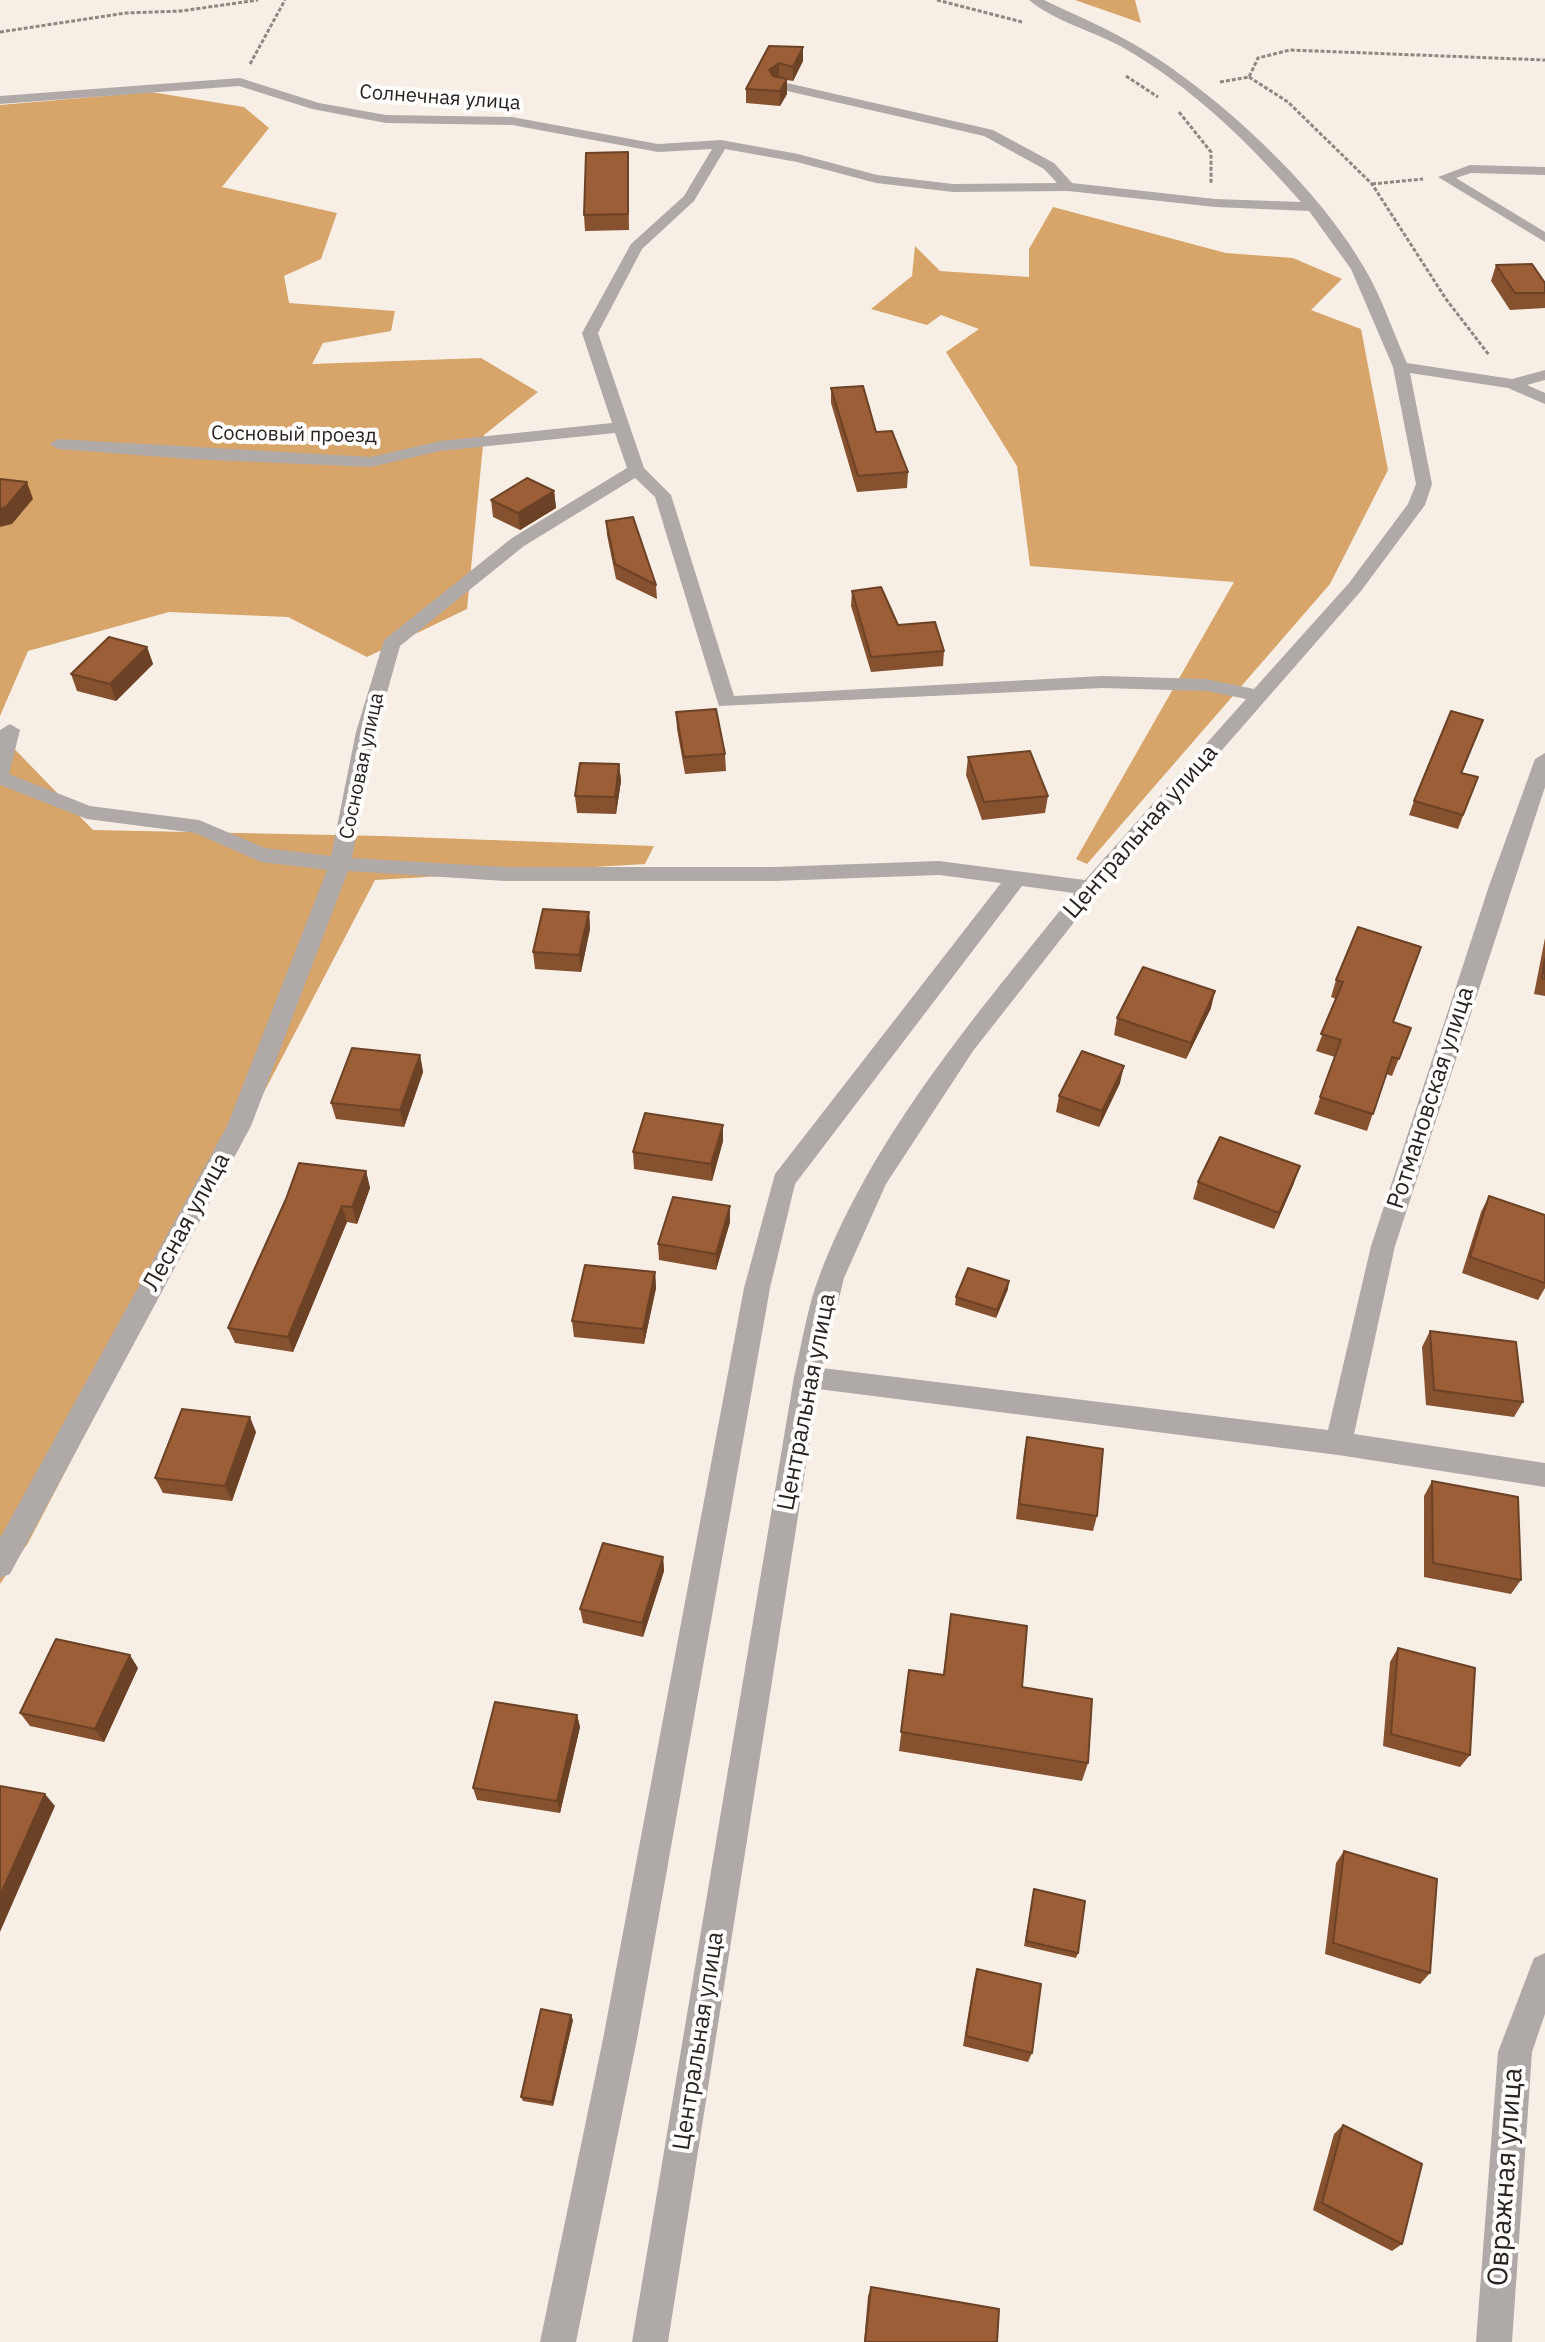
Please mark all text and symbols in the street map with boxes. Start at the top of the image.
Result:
street label: Солнечная улица [359,80,521,116]
street label: Сосновый проезд [211,422,377,448]
street label: Сосновая улица [335,691,389,841]
street label: Центральная улица [1058,739,1224,925]
street label: Ротмановская улица [1381,983,1481,1213]
street label: Лесная улица [137,1148,237,1296]
street label: Центральная улица [772,1291,842,1513]
street label: Центральная улица [667,1930,731,2152]
street label: Овражная улица [1482,2067,1530,2287]

